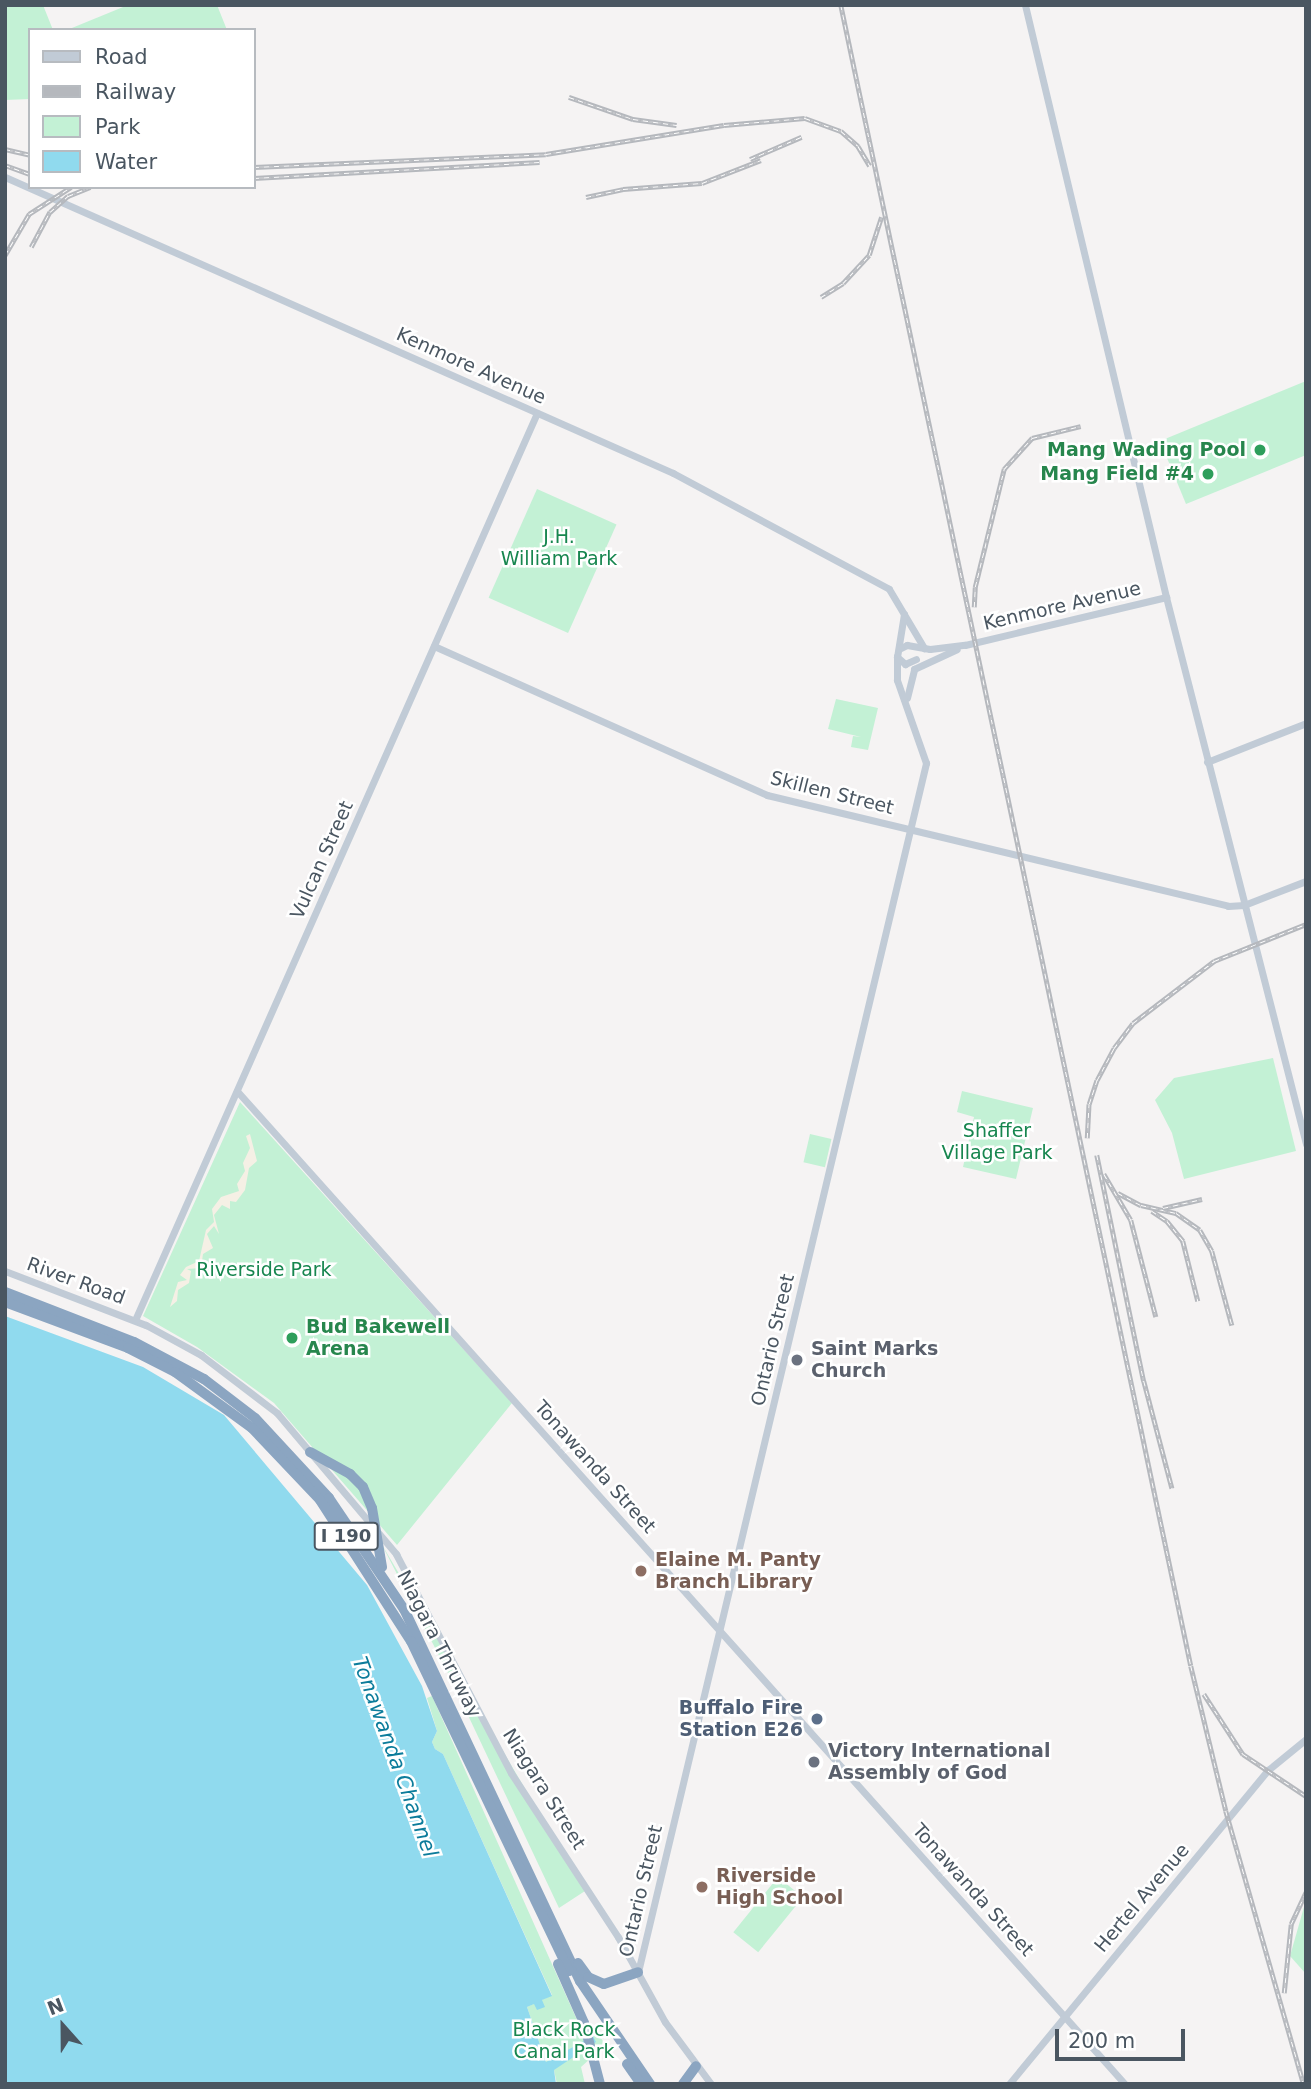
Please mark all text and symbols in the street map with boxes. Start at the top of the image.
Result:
legend [28,28,256,189]
text: Road [95,45,148,69]
text: Railway [95,80,176,104]
text: Park [95,115,140,139]
text: Water [95,150,157,174]
street label: Kenmore Avenue [393,323,549,409]
place label: Mang Wading Pool [1047,439,1246,461]
marker: Mang Wading Pool [1252,442,1268,458]
place label: Mang Field #4 [1040,463,1194,485]
marker: Mang Field #4 [1200,466,1216,482]
park label: J.H. William Park [501,526,617,570]
street label: Kenmore Avenue [981,577,1143,635]
street label: Skillen Street [768,767,896,819]
street label: Vulcan Street [286,797,358,923]
park label: Shaffer Village Park [942,1120,1052,1164]
street label: River Road [24,1253,128,1309]
park label: Riverside Park [196,1259,332,1281]
street label: Ontario Street [747,1272,799,1408]
place label: Bud Bakewell Arena [306,1316,450,1360]
marker: Bud Bakewell Arena [284,1330,300,1346]
place label: Saint Marks Church [811,1338,938,1382]
marker: Saint Marks Church [789,1352,805,1368]
street label: Tonawanda Street [530,1396,660,1538]
road number: I 190 [313,1521,379,1550]
place label: Elaine M. Panty Branch Library [655,1549,821,1593]
marker: Elaine M. Panty Branch Library [633,1563,649,1579]
street label: Niagara Thruway [392,1567,486,1721]
water label: Tonawanda Channel [347,1653,443,1861]
place label: Buffalo Fire Station E26 [679,1697,803,1741]
marker: Buffalo Fire Station E26 [809,1711,825,1727]
street label: Niagara Street [498,1724,590,1854]
place label: Victory International Assembly of God [828,1740,1050,1784]
marker: Victory International Assembly of God [806,1754,822,1770]
street label: Tonawanda Street [908,1819,1038,1961]
street label: Ontario Street [615,1823,667,1959]
street label: Hertel Avenue [1090,1839,1194,1957]
place label: Riverside High School [716,1865,843,1909]
marker: Riverside High School [694,1879,710,1895]
north arrow [28,1991,98,2061]
text: N [44,1993,67,2020]
scale bar [1059,2016,1188,2060]
park label: Black Rock Canal Park [513,2019,615,2063]
text: 200 m [1068,2029,1135,2053]

